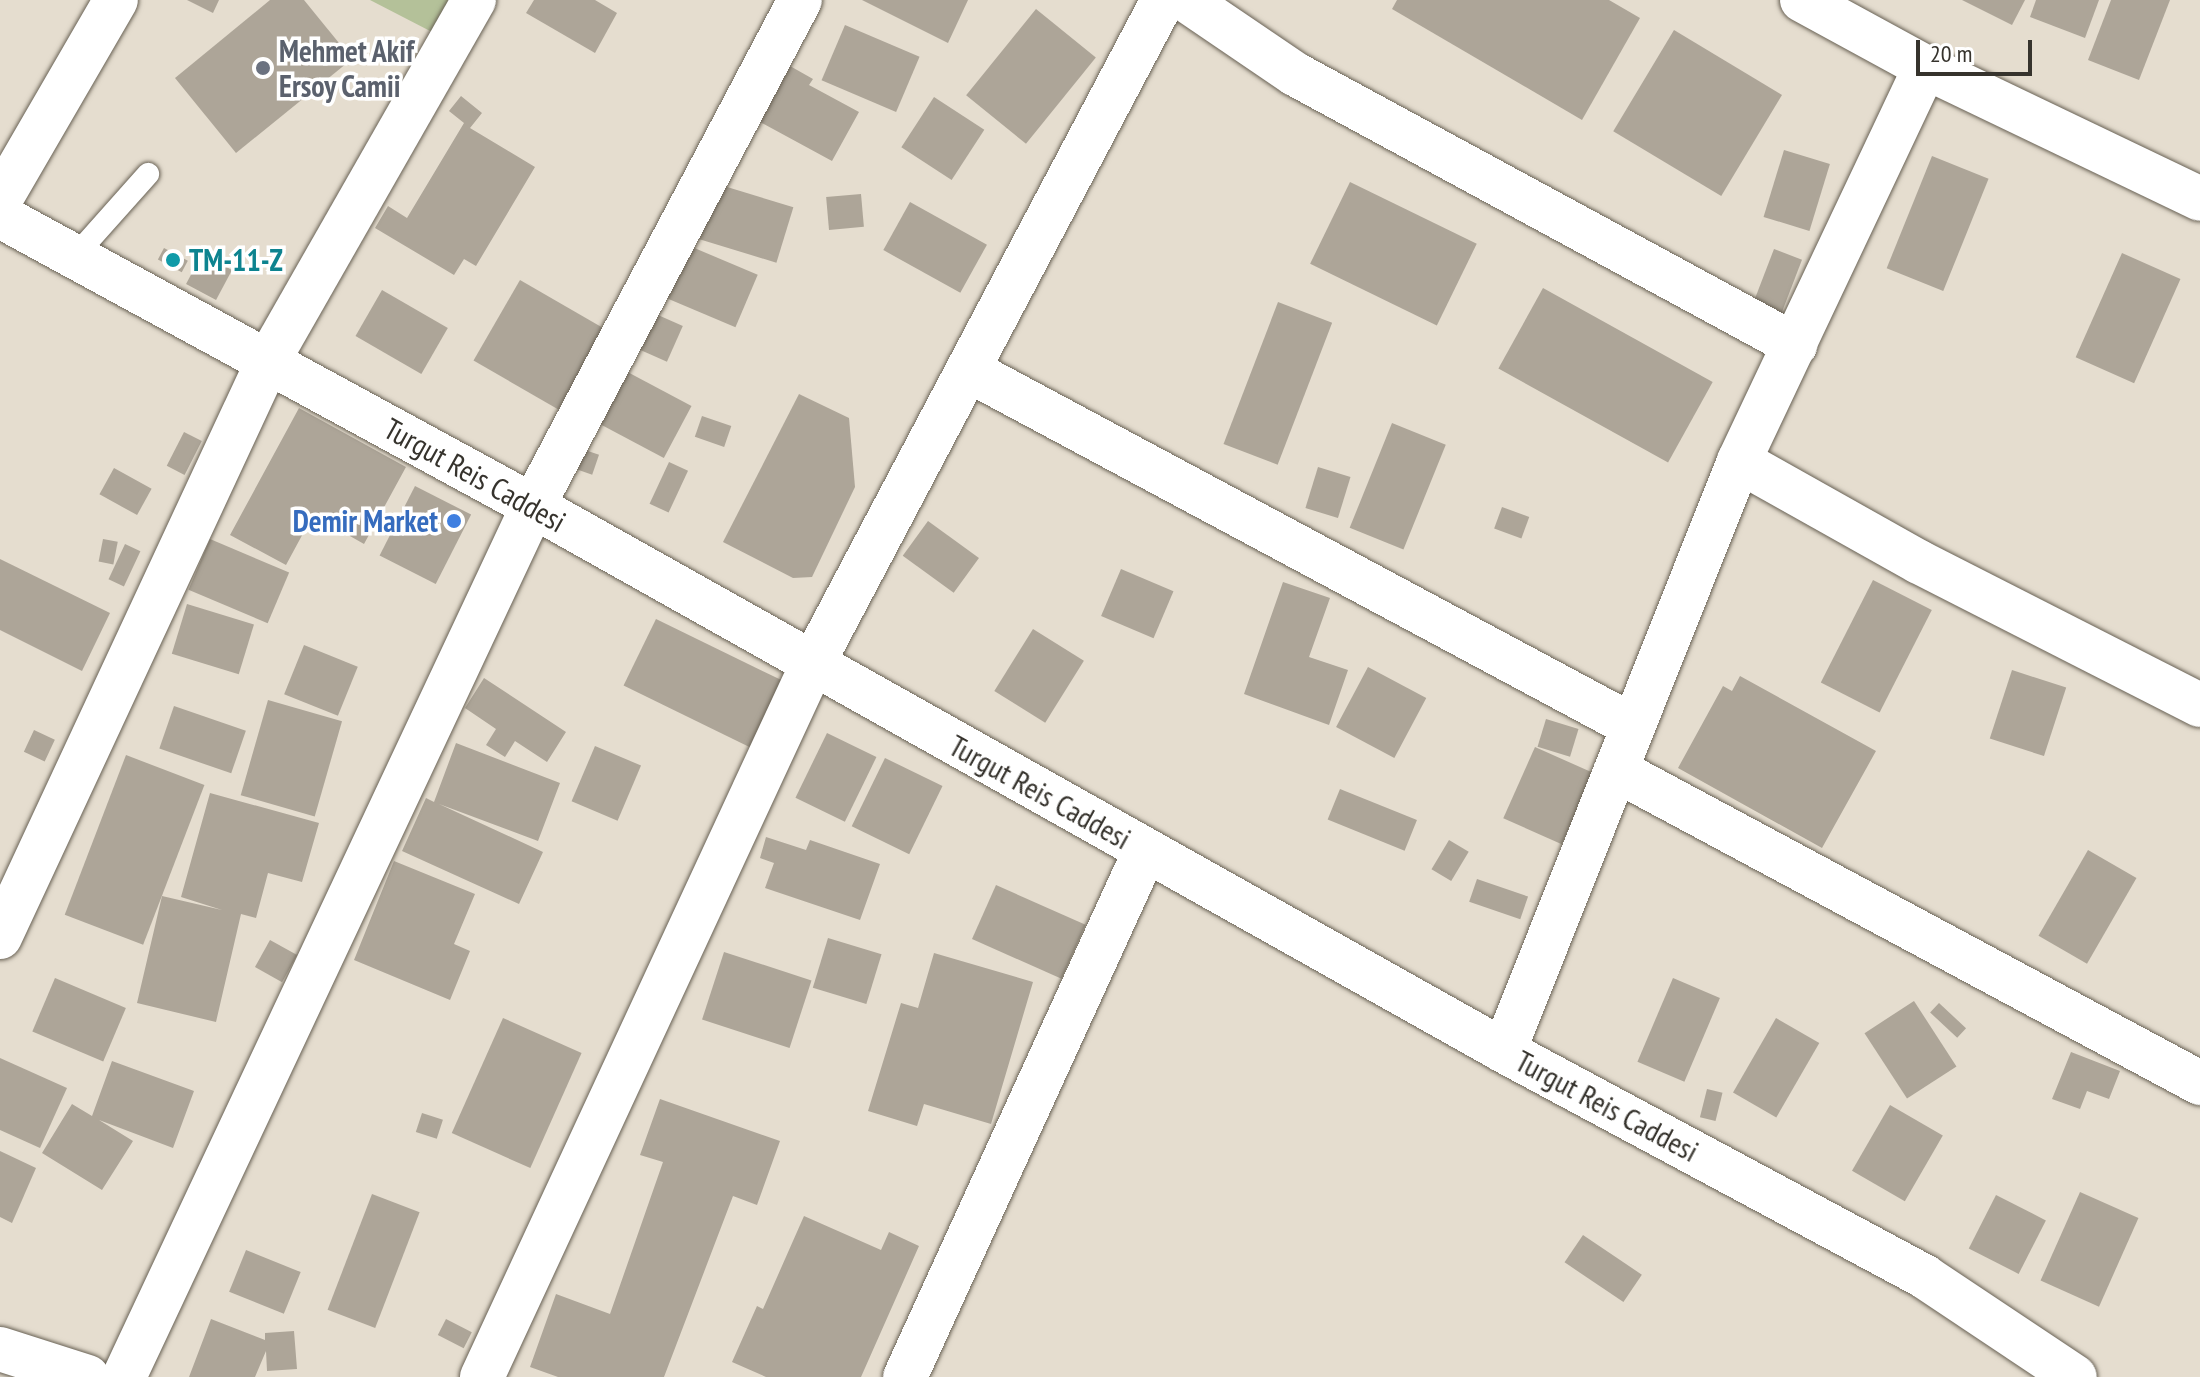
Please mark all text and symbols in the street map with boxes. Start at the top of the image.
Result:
scale bar [1920,24,2036,74]
place label: Mehmet Akif Ersoy Camii [279,33,415,104]
text: 20 m [1930,38,1972,69]
marker: Mehmet Akif Ersoy Camii [254,59,272,77]
place label: TM-11-Z [189,242,283,278]
marker: TM-11-Z [164,251,182,269]
street label: Turgut Reis Caddesi [378,410,572,540]
place label: Demir Market [293,503,438,539]
marker: Demir Market [445,512,463,530]
street label: Turgut Reis Caddesi [943,727,1137,857]
street label: Turgut Reis Caddesi [1510,1043,1704,1169]

